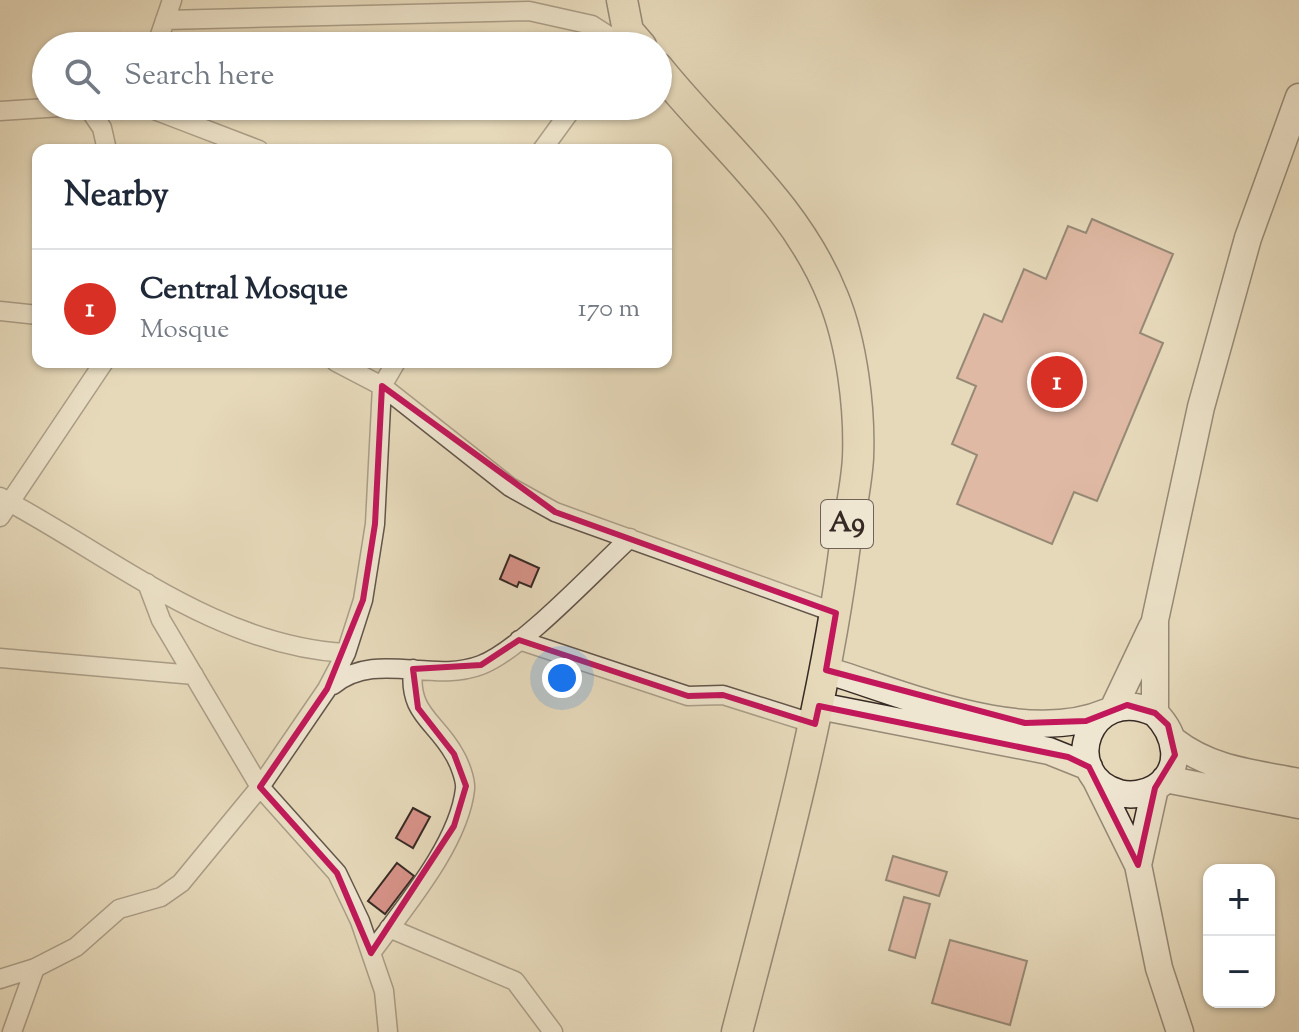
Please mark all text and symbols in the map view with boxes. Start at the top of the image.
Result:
search box [32,32,672,120]
icon: search [60,54,104,98]
text: Search here [124,55,274,98]
text: Nearby [64,172,169,221]
text: Central Mosque [140,269,348,312]
text: 1 [86,291,94,328]
text: 170 m [578,291,640,328]
text: Mosque [140,312,229,349]
pin: 1 [1031,352,1083,412]
road number: A9 [821,500,873,548]
your location [542,658,582,698]
map controls [1203,864,1275,1008]
button: + [1203,864,1275,936]
button: − [1203,936,1275,1008]

